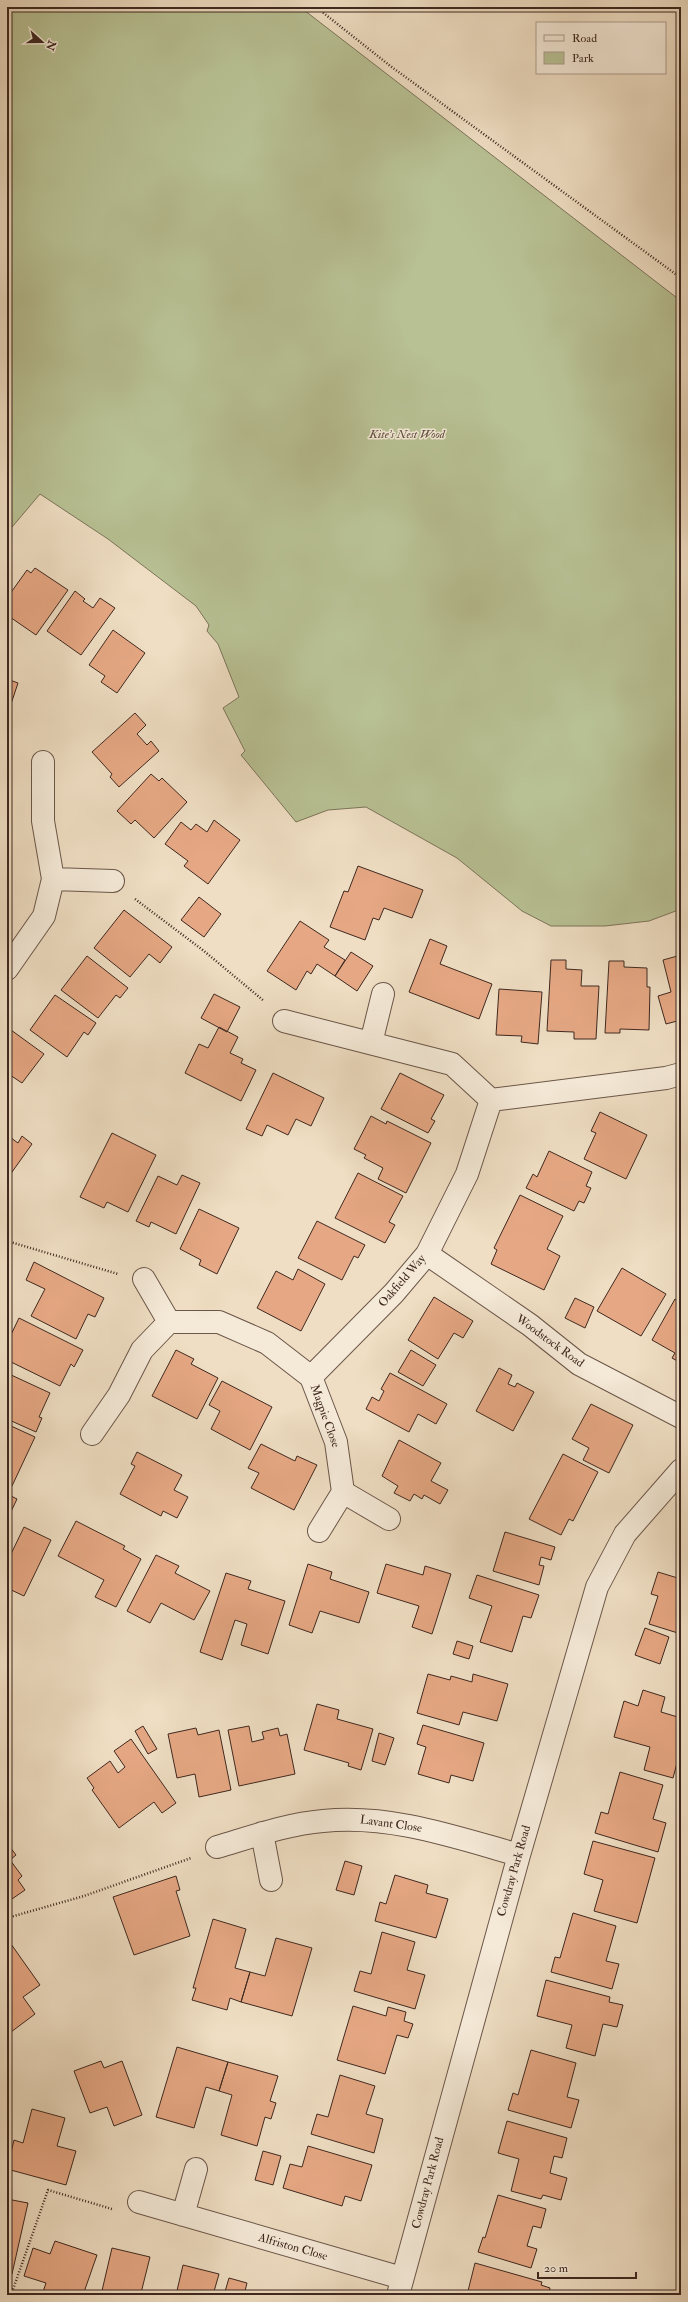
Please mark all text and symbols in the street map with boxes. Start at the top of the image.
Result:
north arrow [22,22,62,62]
legend [536,22,666,74]
text: Road [572,31,597,46]
text: N [43,38,59,53]
text: Park [572,51,594,66]
park label: Kite's Nest Wood [368,427,446,442]
street label: Oakfield Way [375,1251,429,1310]
street label: Woodstock Road [512,1311,587,1371]
street label: Magpie Close [307,1383,343,1449]
street label: Lavant Close [359,1812,423,1836]
street label: Cowdray Park Road [494,1824,534,1918]
street label: Cowdray Park Road [409,2135,447,2230]
street label: Alfriston Close [256,2230,329,2264]
scale bar [538,2254,636,2280]
text: 20 m [544,2261,569,2276]

